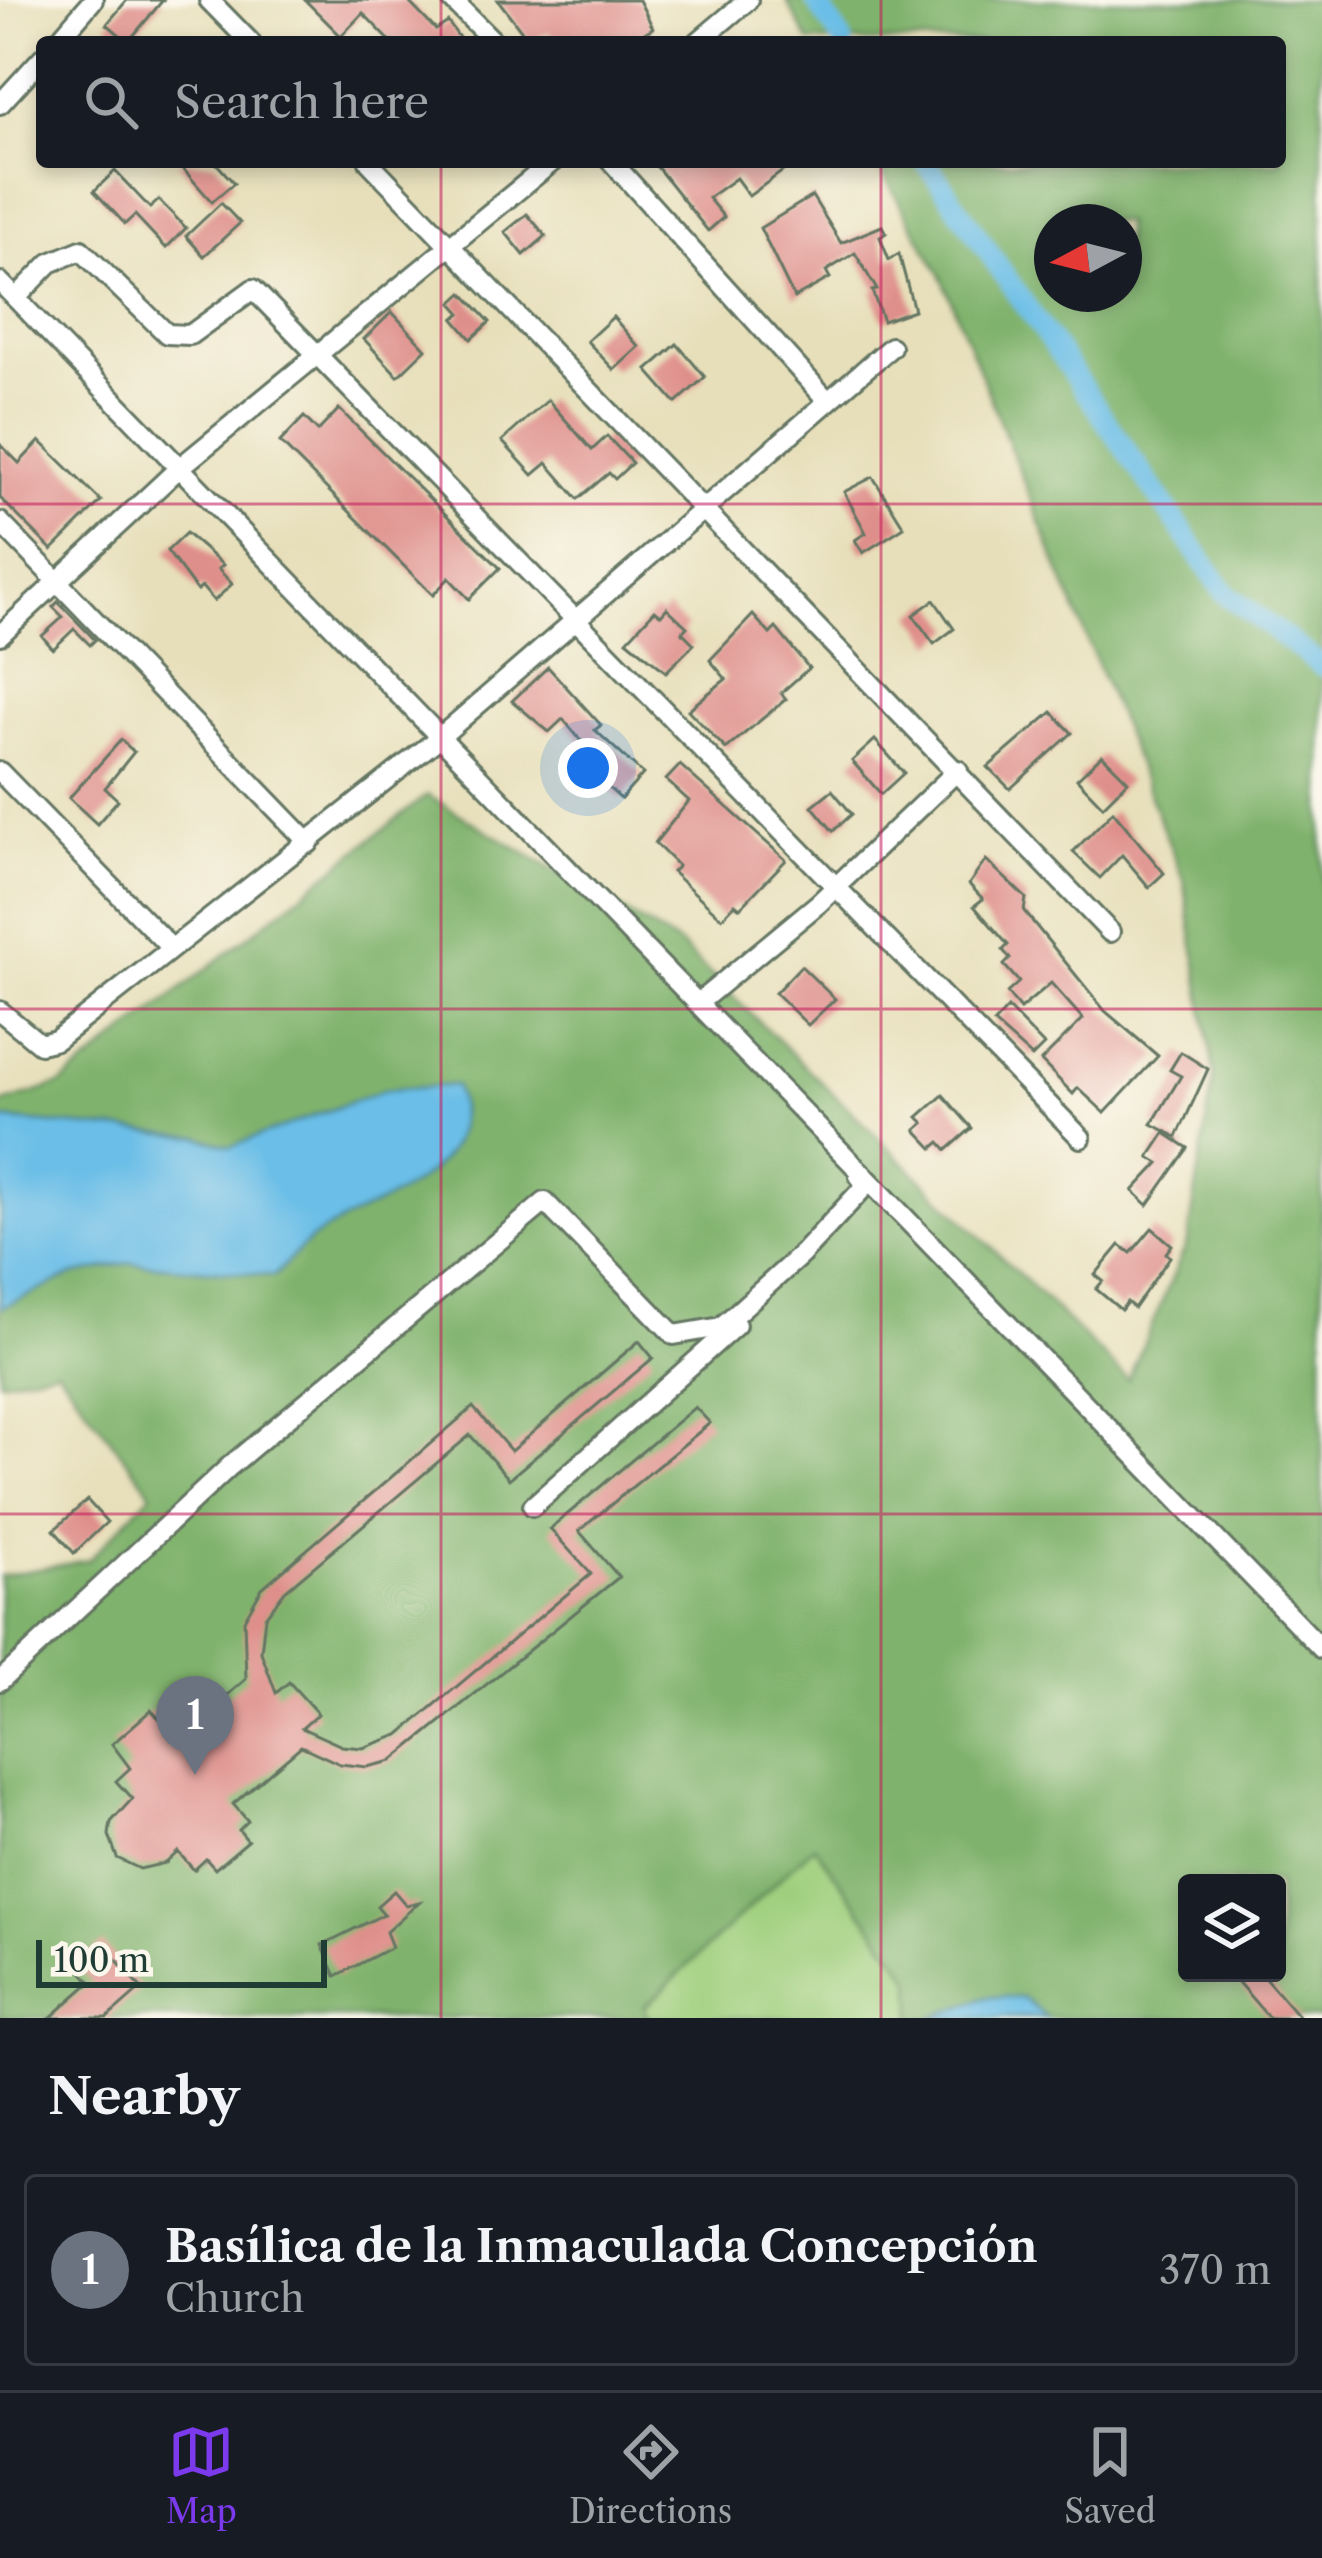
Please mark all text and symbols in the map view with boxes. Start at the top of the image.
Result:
search box [36,36,1286,168]
icon: search [78,69,144,135]
text: Search here [174,74,429,130]
north arrow [1034,204,1142,312]
your location [558,738,618,798]
pin: 1 [156,1676,234,1775]
map controls [1178,1874,1286,1982]
button: layers [1178,1874,1286,1982]
scale bar [36,1934,327,1987]
text: 100 m [54,1940,149,1981]
text: Nearby [48,2065,240,2127]
text: Basílica de la Inmaculada Concepción [165,2218,1037,2274]
text: 1 [81,2246,99,2294]
text: 370 m [1159,2246,1271,2294]
text: Church [165,2274,304,2322]
tab: Map [166,2419,237,2532]
tab: Directions [569,2419,732,2532]
tab: Saved [1064,2419,1156,2532]

